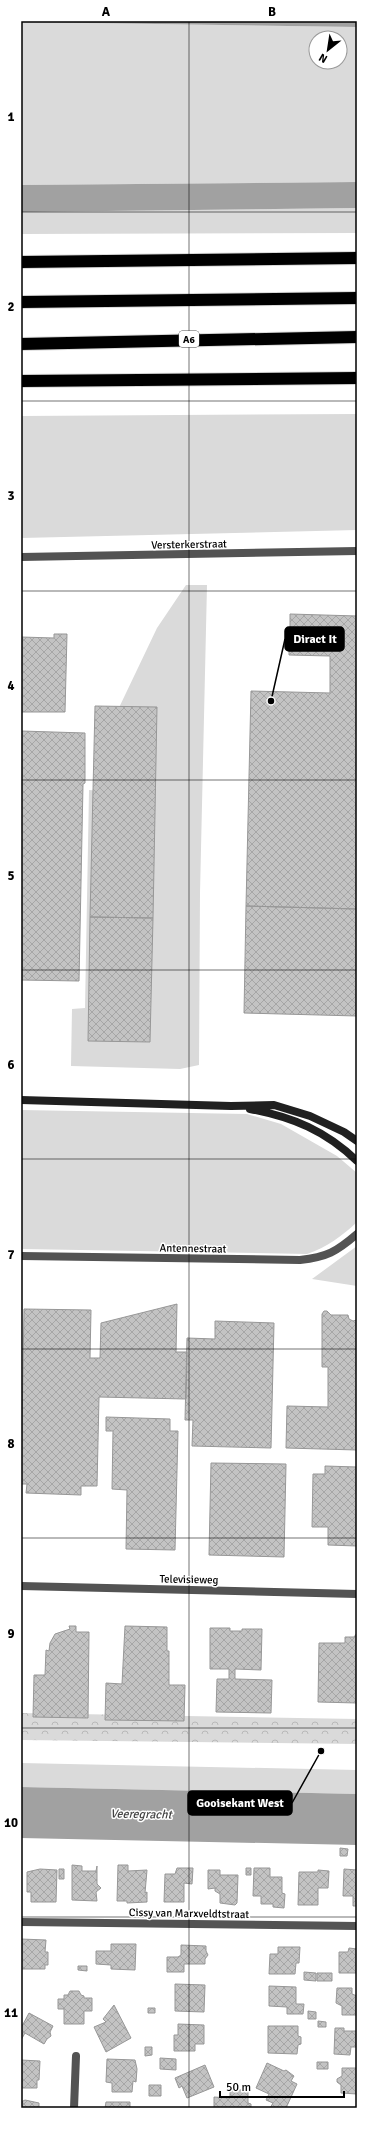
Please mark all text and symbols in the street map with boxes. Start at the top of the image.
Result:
text: A [102,4,111,20]
text: B [268,4,276,20]
north arrow [308,30,348,70]
text: N [317,51,330,66]
text: 1 [7,109,15,125]
text: 2 [7,299,15,315]
road number: A6 [179,331,199,347]
text: 3 [7,488,15,504]
street label: Versterkerstraat [151,537,227,552]
callout: Diract It [285,627,344,651]
text: Diract It [293,632,337,647]
text: 4 [7,678,15,694]
text: 5 [7,868,15,884]
text: 6 [7,1057,15,1073]
street label: Antennestraat [159,1241,227,1256]
text: 7 [7,1247,15,1263]
text: 8 [7,1436,15,1452]
street label: Televisieweg [160,1572,219,1587]
text: 9 [7,1626,15,1642]
callout: Gooisekant West [188,1791,292,1815]
text: Gooisekant West [196,1796,284,1811]
water label: Veeregracht [110,1806,174,1823]
text: 10 [4,1815,18,1831]
street label: Cissy van Marxveldtstraat [129,1906,249,1921]
text: 11 [4,2005,18,2021]
scale bar [220,2073,344,2099]
text: 50 m [226,2080,251,2095]

